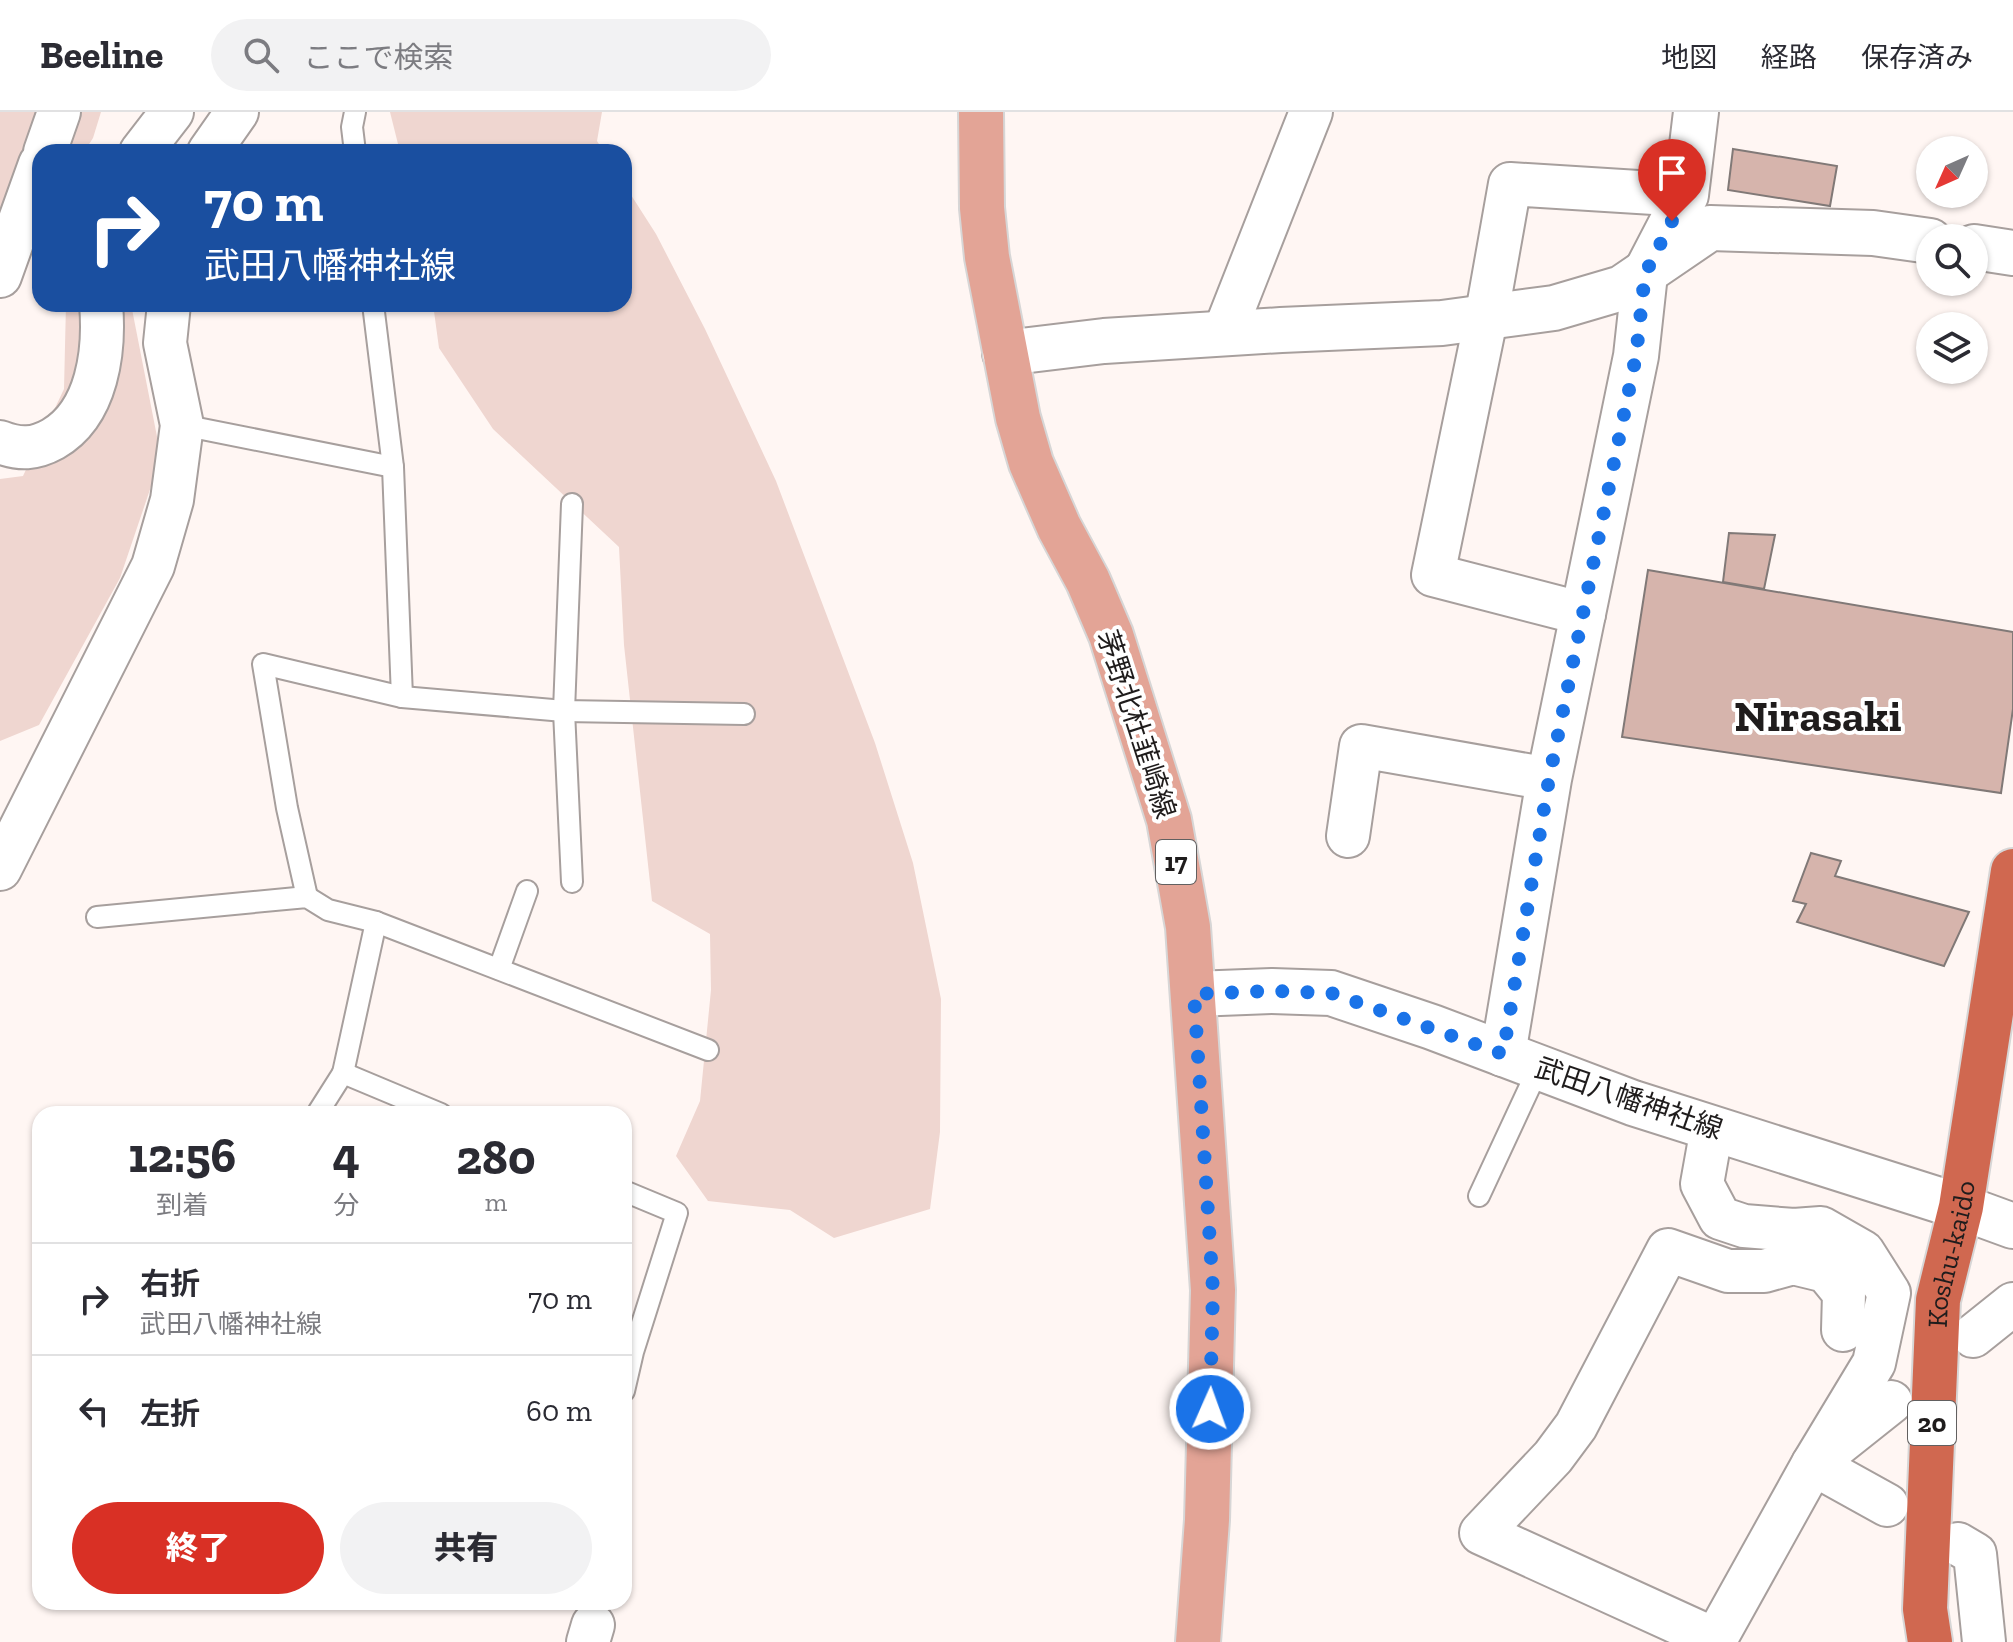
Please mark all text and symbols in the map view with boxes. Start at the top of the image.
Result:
search box [211,19,771,91]
text: Beeline [40,32,163,78]
icon: search [239,33,283,77]
text: ここで検索 [303,40,453,76]
text: 地図 [1661,41,1717,74]
text: 経路 [1761,41,1817,74]
text: 保存済み [1861,41,1973,74]
north arrow [1916,136,1988,208]
map controls [1916,136,1988,384]
pin [1638,139,1706,221]
icon: arrive [1650,151,1694,195]
text: 70 m [204,168,324,235]
icon: right [72,176,176,280]
button: search [1916,224,1988,296]
text: 武田八幡神社線 [204,244,456,287]
button: layers [1916,312,1988,384]
street label: 茅野北杜韮崎線 [1091,626,1183,822]
district label: Nirasaki [1734,689,1902,742]
road number: 17 [1156,840,1196,884]
street label: 武田八幡神社線 [1531,1051,1727,1146]
text: 12:56 [128,1127,236,1184]
text: 4 [333,1127,360,1184]
text: 280 [456,1129,536,1186]
street label: Koshu-kaido [1921,1178,1982,1328]
text: m [485,1186,507,1218]
text: 到着 [156,1189,208,1221]
text: 分 [333,1189,359,1221]
text: 右折 [140,1266,200,1302]
icon: right [72,1277,116,1321]
text: 70 m [528,1281,592,1317]
text: 武田八幡神社線 [140,1308,322,1340]
position arrow [1168,1367,1252,1451]
icon: left [72,1389,116,1433]
text: 60 m [526,1393,592,1429]
text: 左折 [140,1396,200,1432]
road number: 20 [1908,1401,1956,1445]
button: 終了 [72,1502,324,1594]
button: 共有 [340,1502,592,1594]

